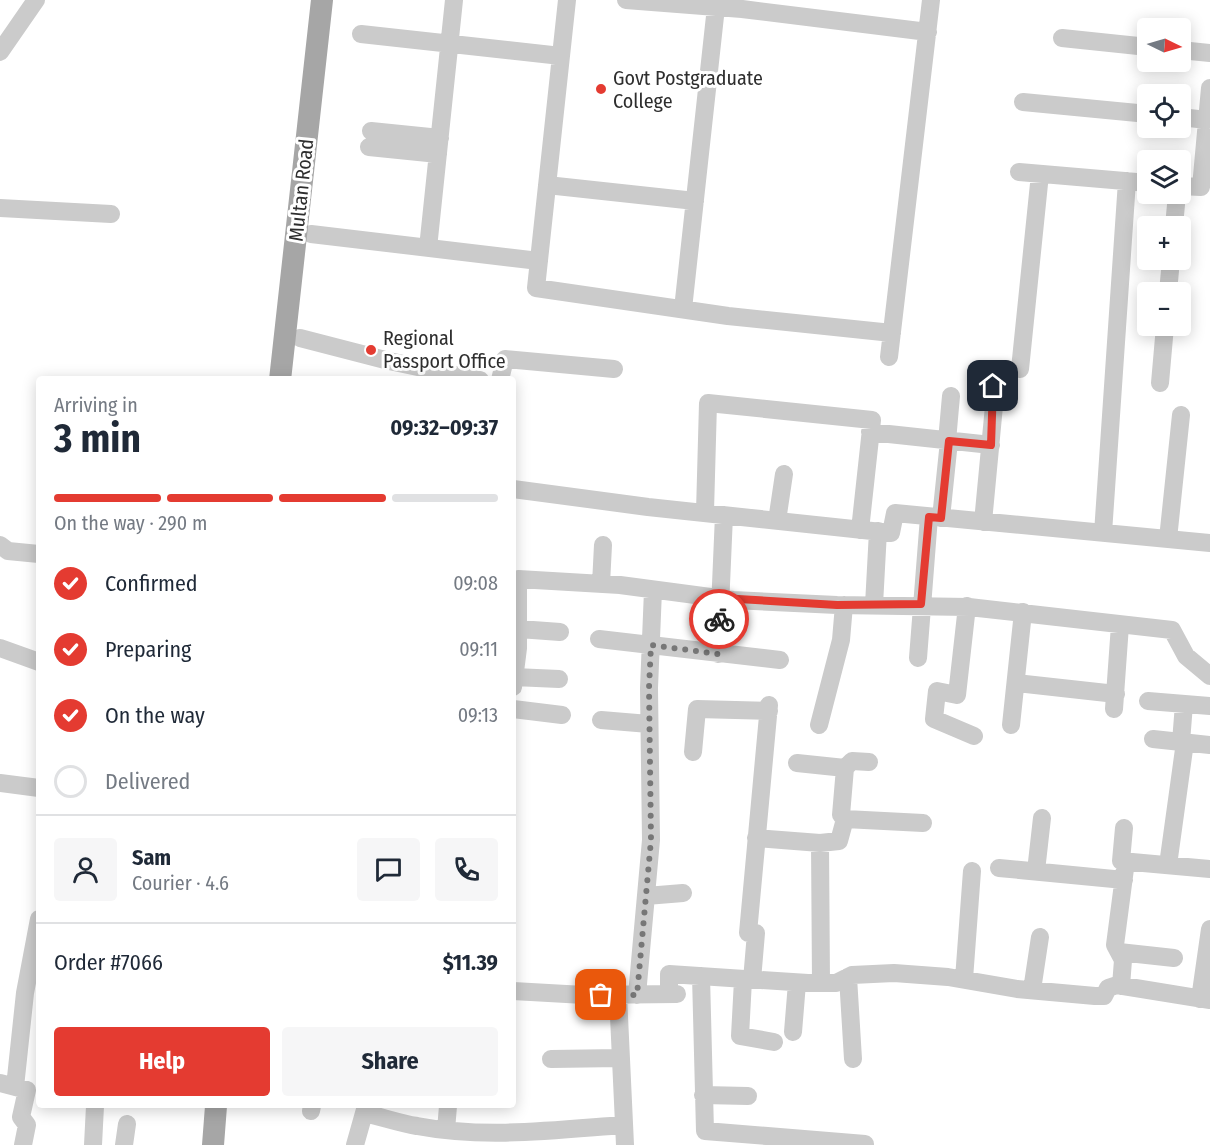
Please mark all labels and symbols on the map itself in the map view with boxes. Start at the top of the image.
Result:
north arrow [1137,18,1191,72]
place label: Govt Postgraduate College [613,66,763,113]
marker: Govt Postgraduate College [594,82,608,96]
street label: Multan Road [284,138,318,242]
place label: Regional Passport Office [383,326,506,373]
marker: Regional Passport Office [364,343,378,357]
pin [967,360,1018,411]
courier [689,589,749,649]
pin [575,969,626,1020]

